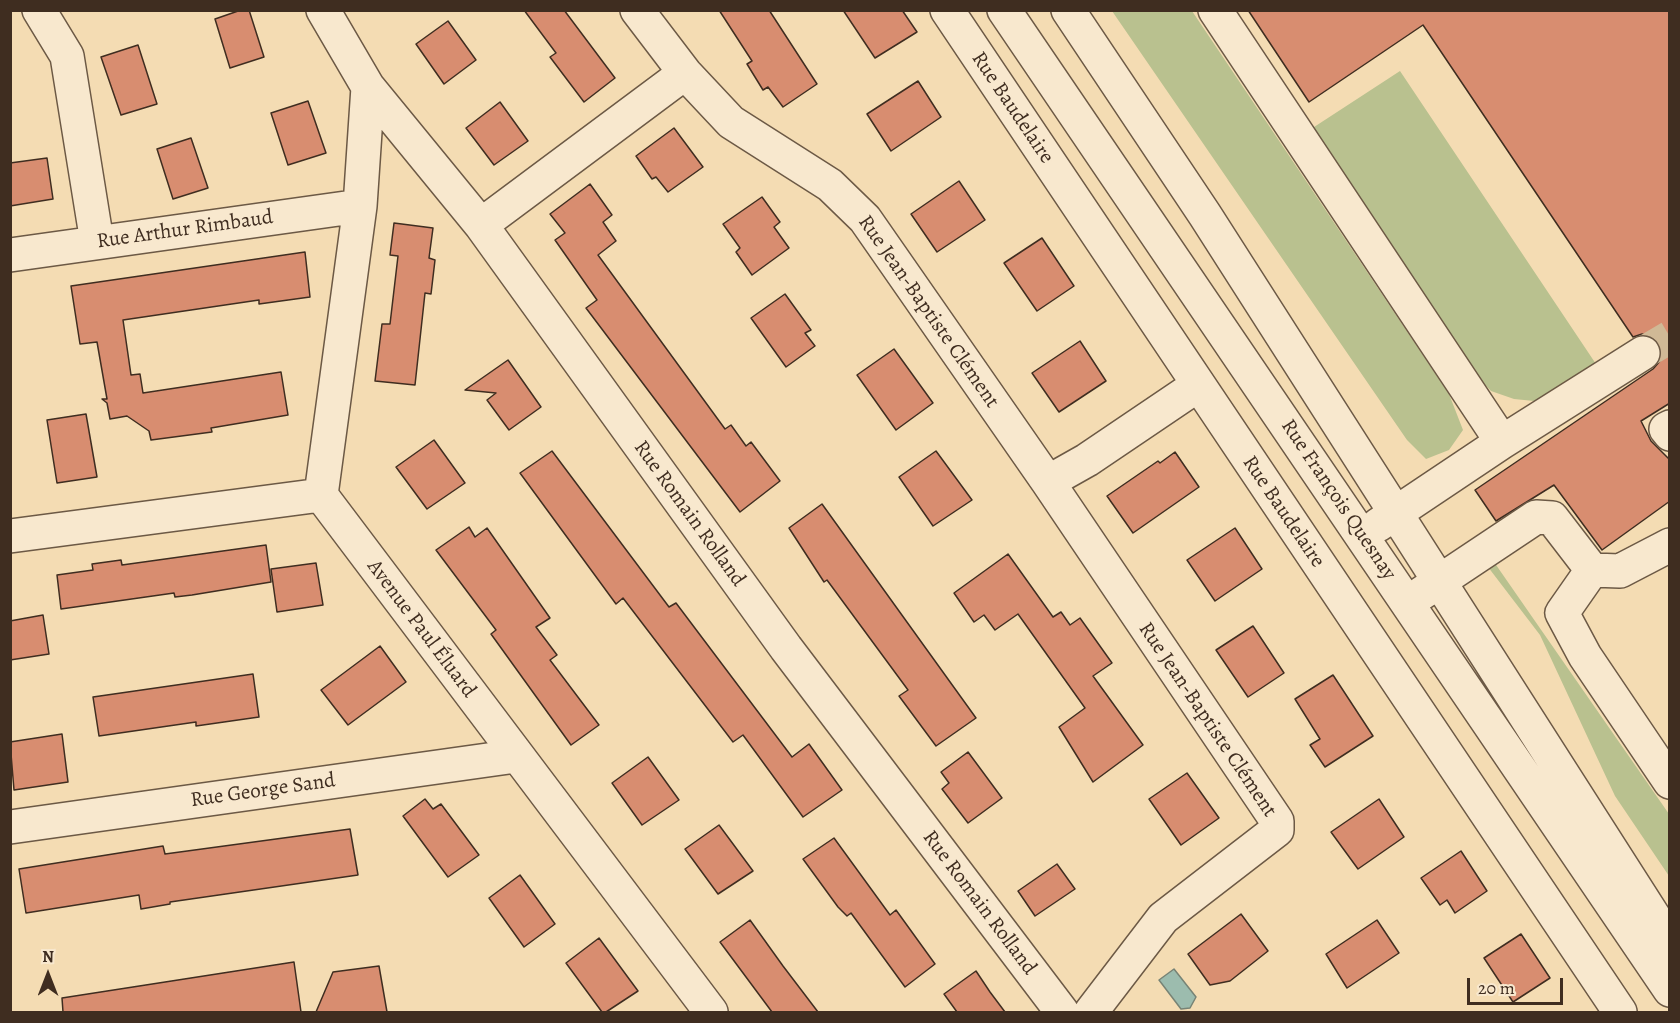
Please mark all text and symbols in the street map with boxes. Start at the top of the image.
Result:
street label: Rue Baudelaire [965,47,1059,169]
street label: Rue Arthur Rimbaud [95,205,275,255]
street label: Rue Jean-Baptiste Clément [852,211,1004,413]
street label: Rue François Quesnay [1275,415,1401,585]
street label: Rue Romain Rolland [628,436,750,592]
street label: Rue Baudelaire [1236,451,1330,573]
street label: Avenue Paul Éluard [361,555,481,703]
street label: Rue Jean-Baptiste Clément [1132,618,1282,822]
street label: Rue George Sand [189,768,337,814]
street label: Rue Romain Rolland [917,826,1041,980]
north arrow [18,945,78,1005]
text: N [42,946,54,968]
scale bar [1470,966,1566,1004]
text: 20 m [1478,976,1515,1000]

